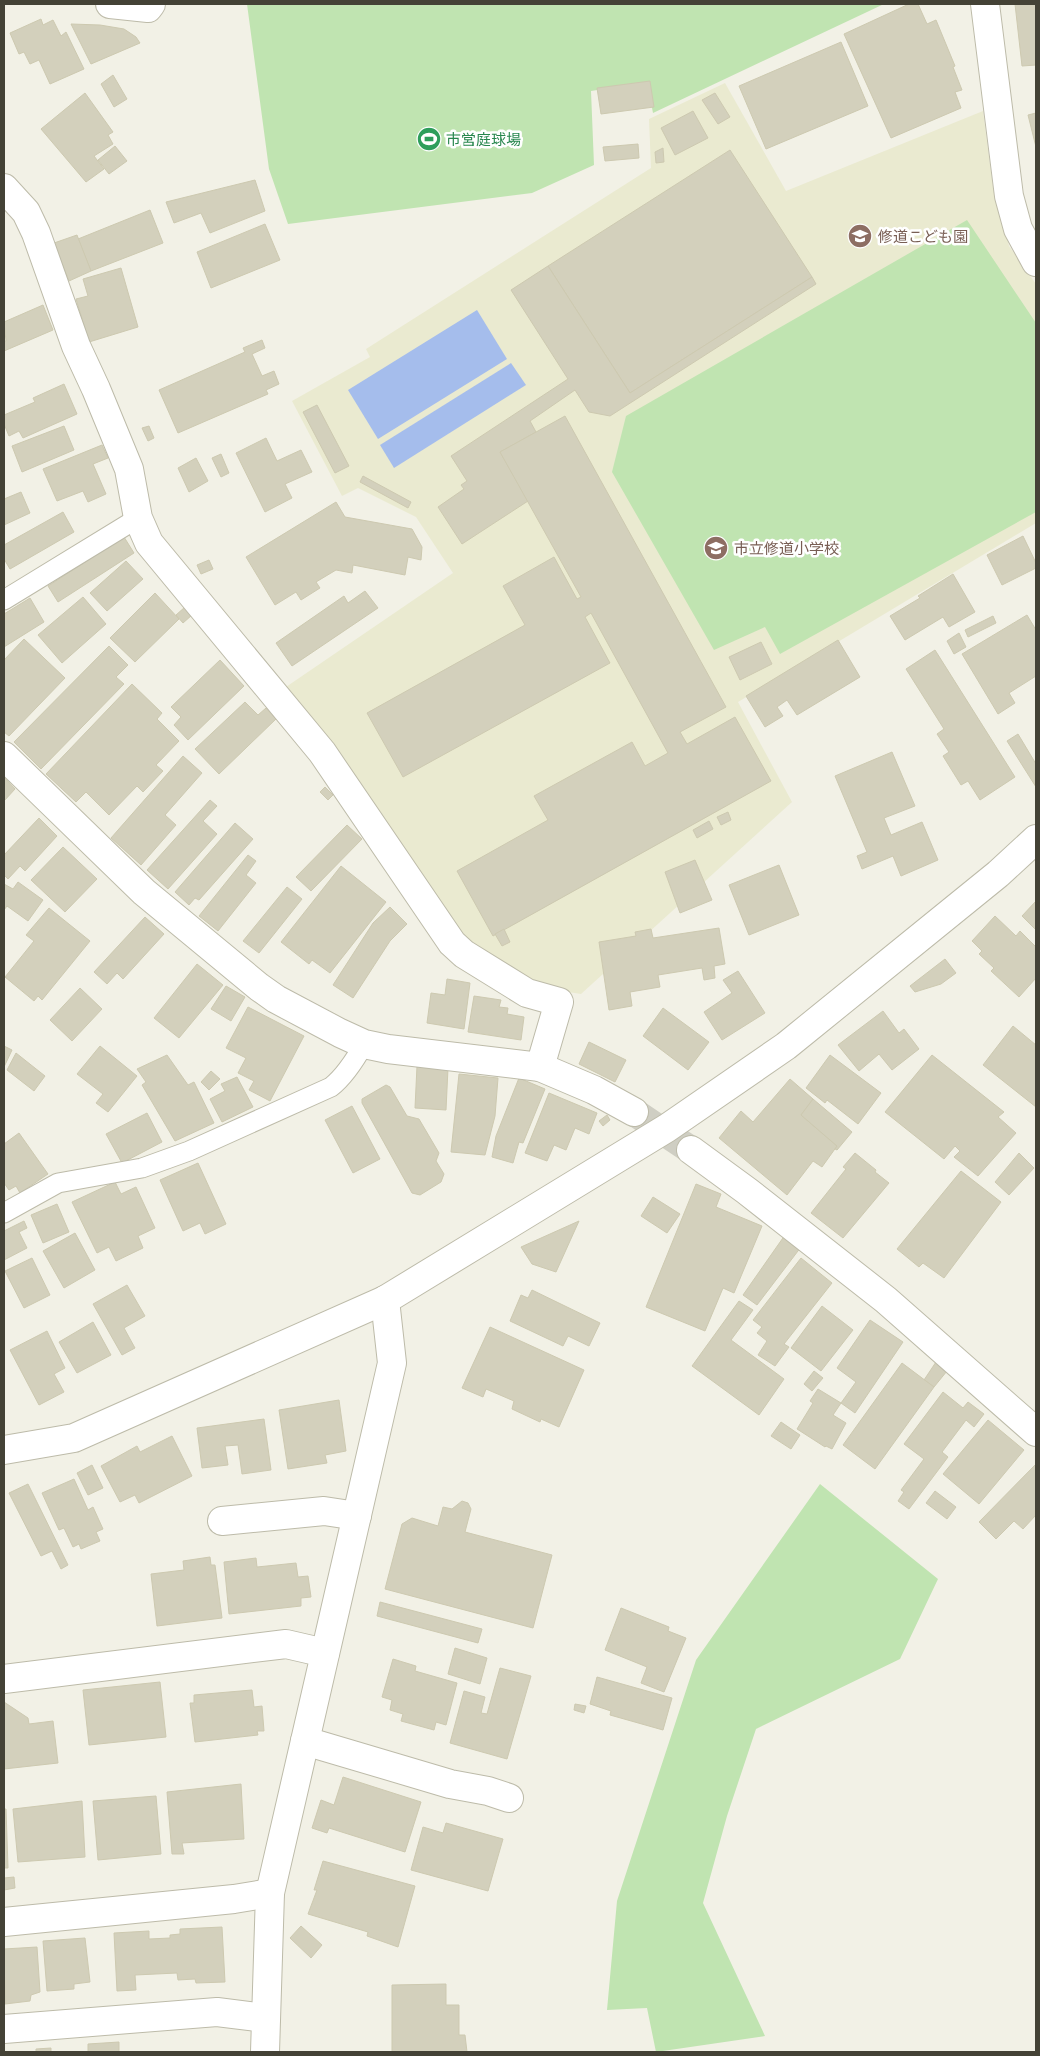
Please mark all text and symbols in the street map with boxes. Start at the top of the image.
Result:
sports icon: 市営庭球場 [416,126,442,152]
place label: 市営庭球場 [446,130,521,149]
school or university icon: 修道こども園 [847,223,873,249]
place label: 修道こども園 [878,227,968,246]
school or university icon: 市立修道小学校 [703,535,729,561]
place label: 市立修道小学校 [734,539,839,558]

